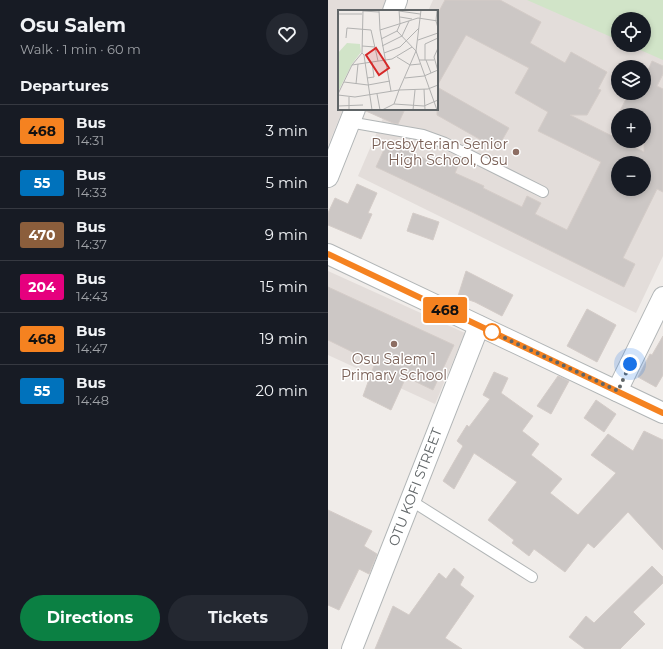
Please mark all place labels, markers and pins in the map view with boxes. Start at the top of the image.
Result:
place label: Presbyterian Senior High School, Osu [371,135,508,169]
marker: Presbyterian Senior High School, Osu [511,147,521,157]
unlabelled marker [483,323,501,341]
marker: Osu Salem 1 Primary School [389,339,399,349]
place label: Osu Salem 1 Primary School [341,350,447,384]

